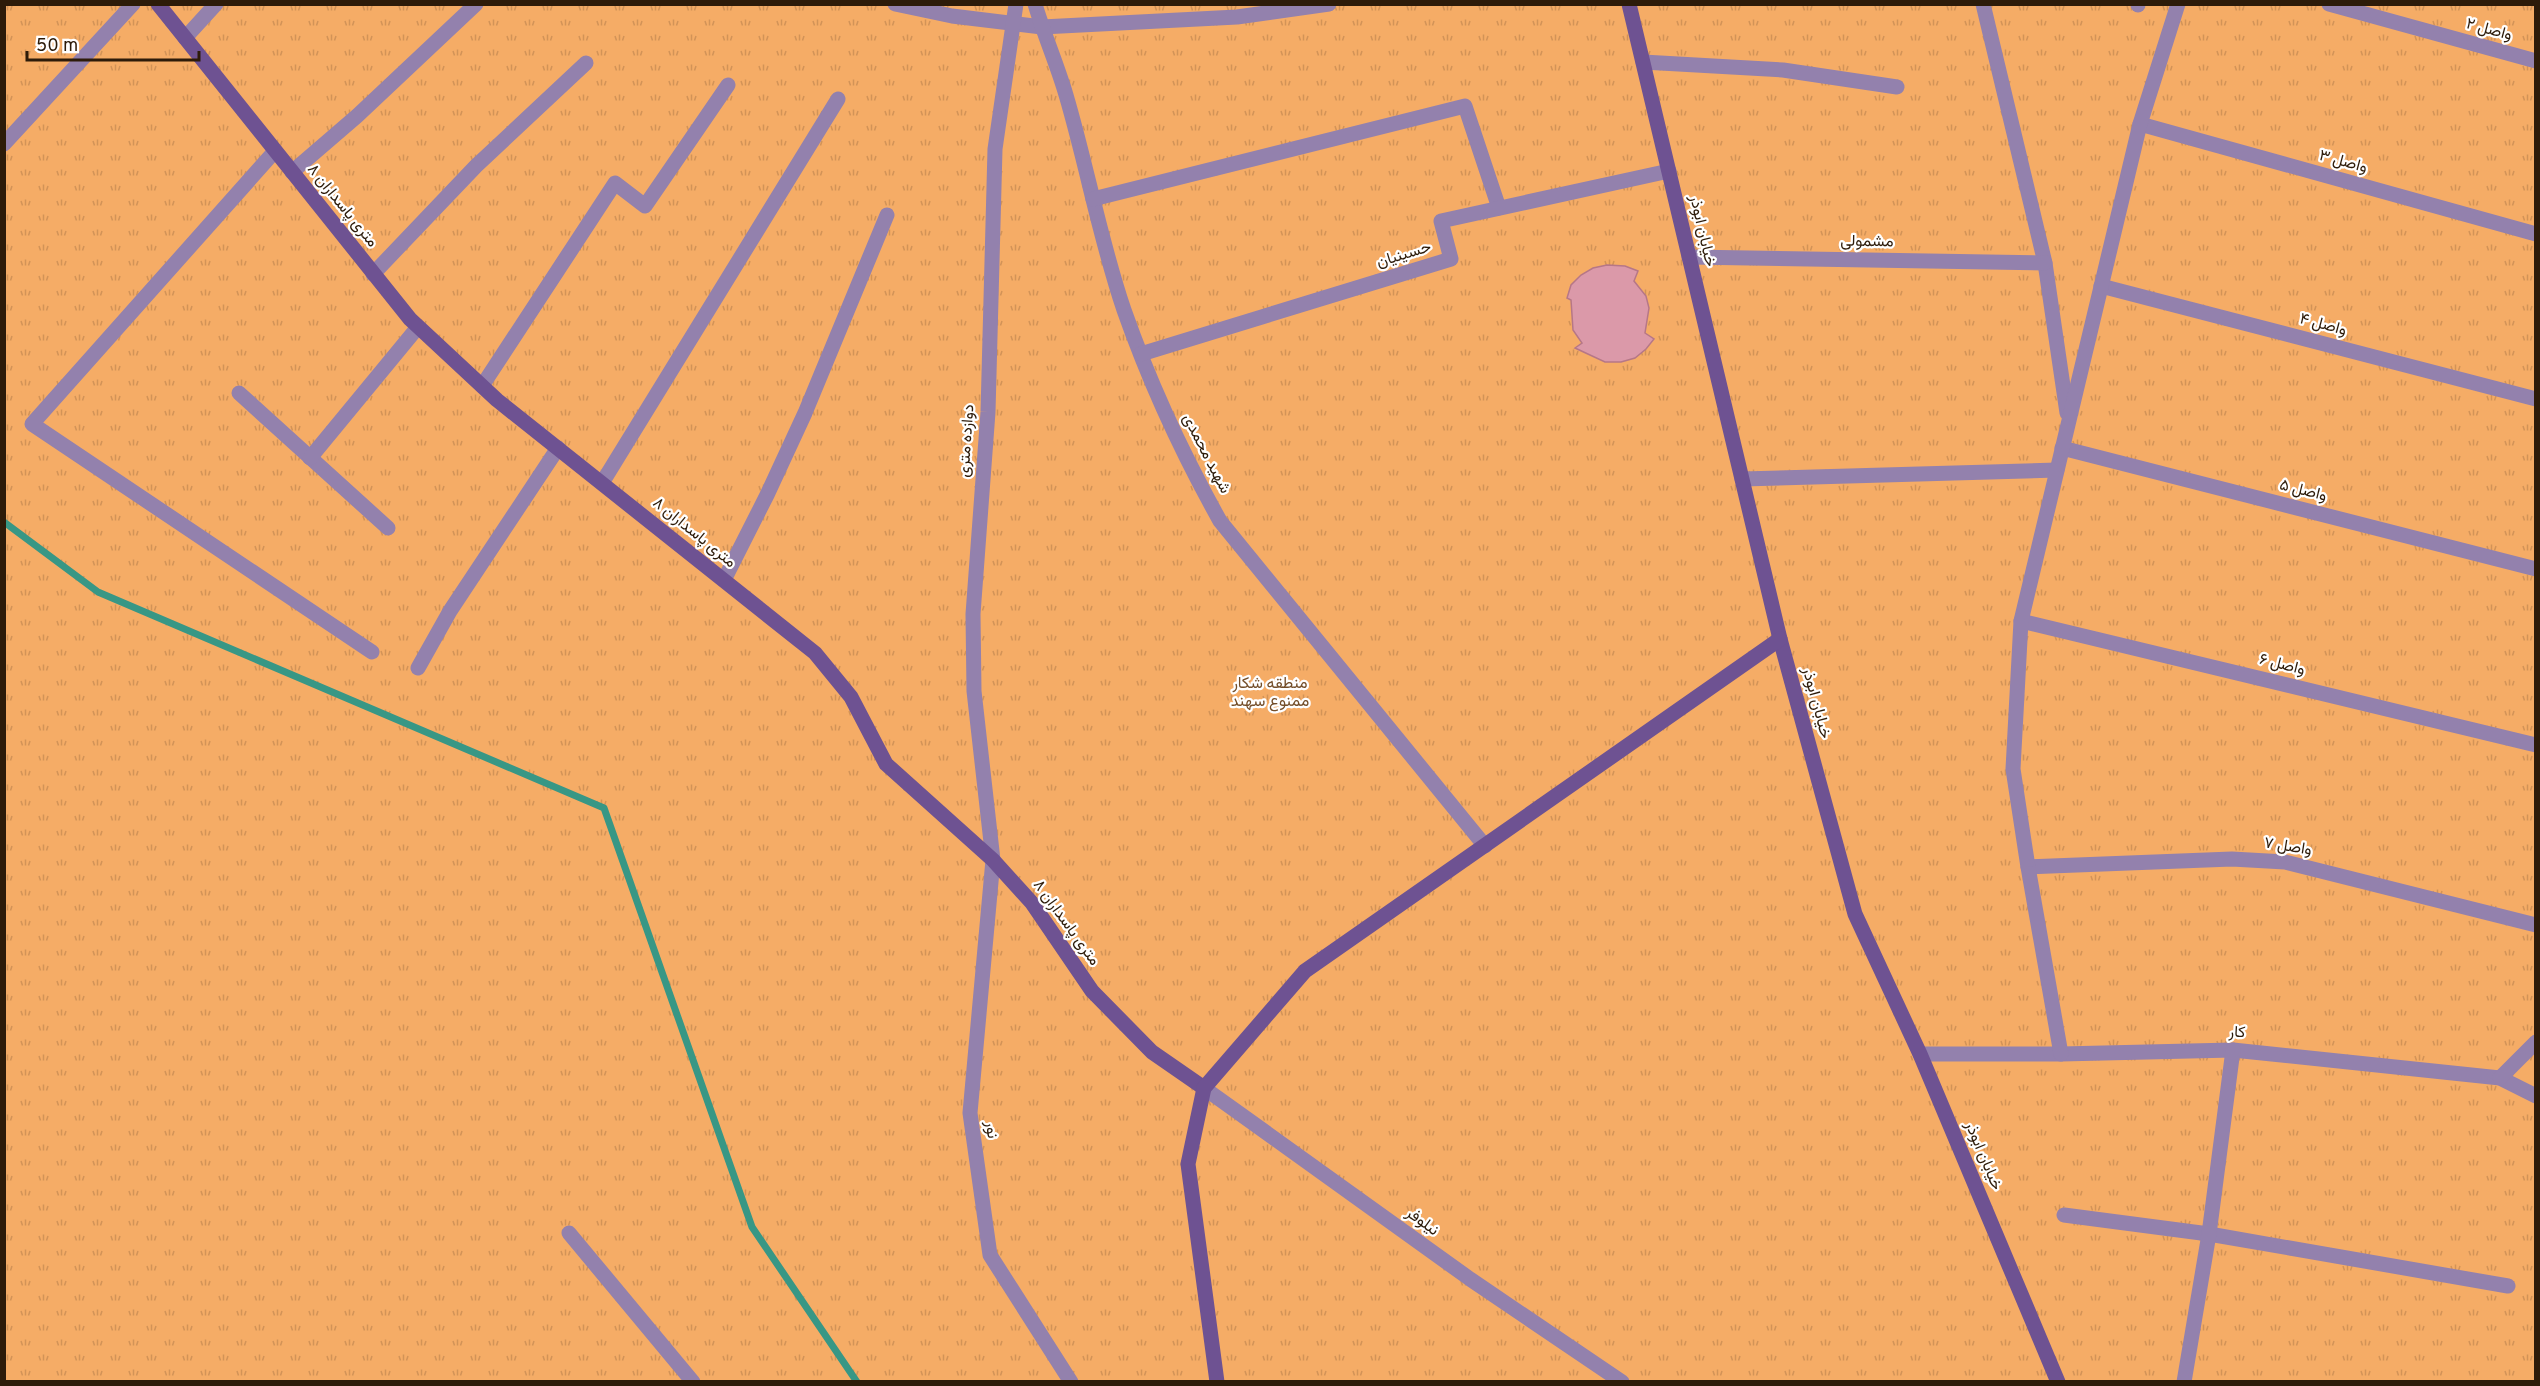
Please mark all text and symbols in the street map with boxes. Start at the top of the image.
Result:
street label: واصل ۲ [2464,14,2514,46]
scale bar [27,24,200,62]
text: 50 m [36,35,78,58]
street label: واصل ۳ [2317,146,2369,178]
street label: ۸ متری پاسداران [302,160,382,252]
street label: خیابان ابوذر [1684,192,1720,269]
street label: مشمولی [1840,232,1894,252]
street label: حسینیان [1374,237,1434,273]
street label: واصل ۴ [2297,309,2349,341]
street label: دوازده متری [954,404,980,478]
street label: شهید محمدی [1177,411,1235,497]
street label: واصل ۵ [2277,475,2329,507]
street label: ۸ متری پاسداران [648,493,740,573]
street label: واصل ۶ [2257,650,2307,680]
street label: خیابان ابوذر [1797,664,1835,741]
park label: منطقه شکار ممنوع سهند [1231,674,1309,712]
street label: واصل ۷ [2263,833,2313,861]
street label: ۸ متری پاسداران [1028,876,1104,970]
street label: کار [2227,1023,2246,1043]
street label: خیابان ابوذر [1959,1118,2007,1194]
street label: نور [980,1119,1002,1140]
street label: نیلوفر [1401,1203,1442,1241]

